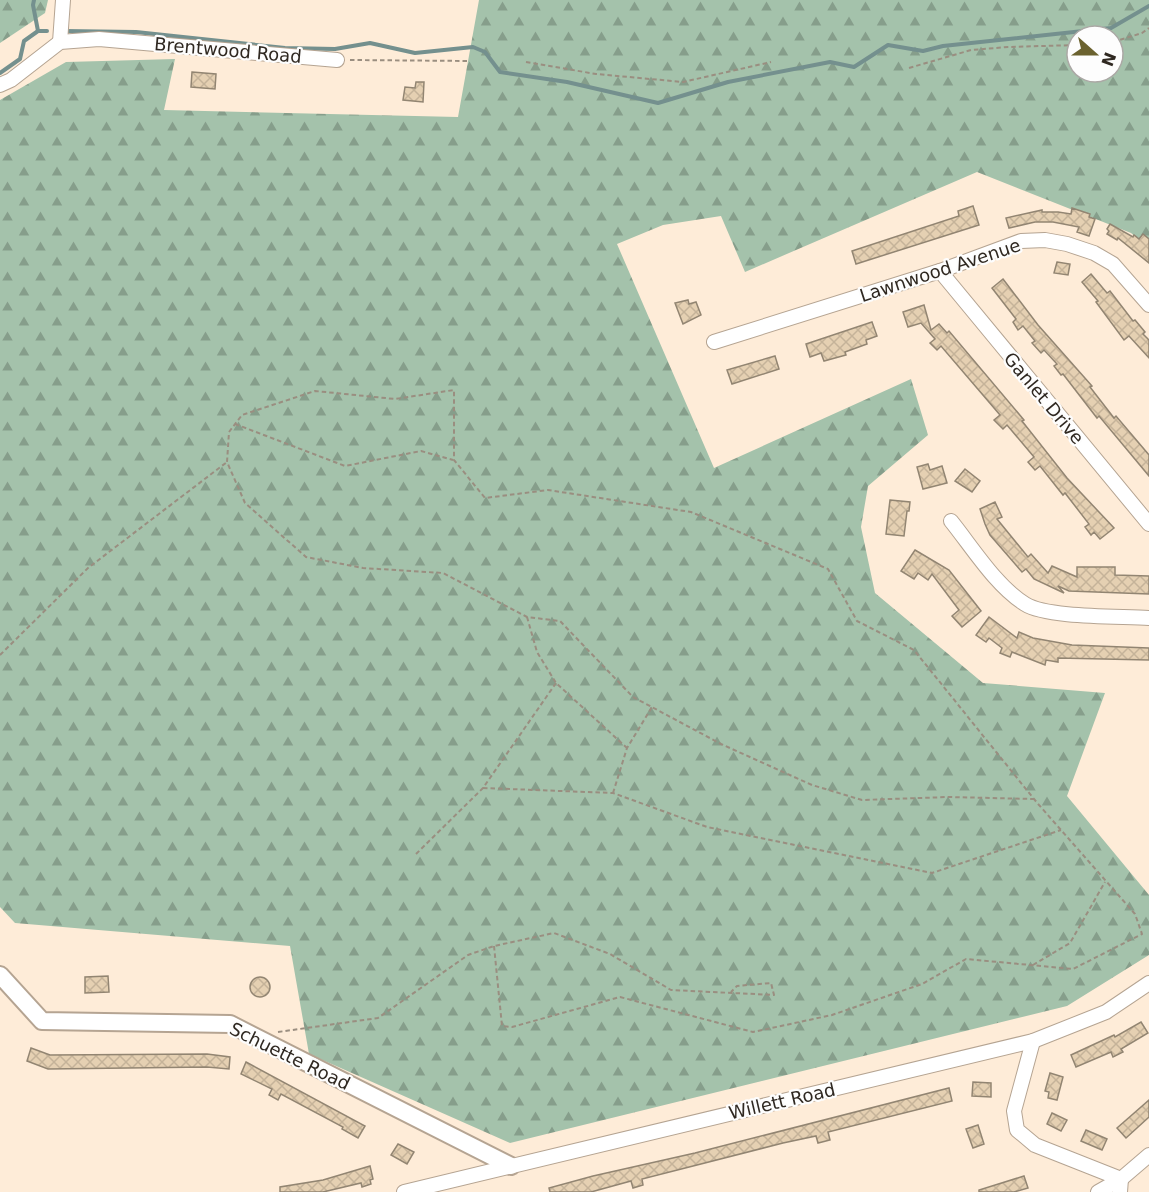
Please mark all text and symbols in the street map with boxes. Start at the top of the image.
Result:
north arrow [1065,24,1125,84]
street label: Brentwood Road [153,33,303,67]
text: N [1097,50,1120,69]
street label: Lawnwood Avenue [857,234,1023,306]
street label: Ganlet Drive [1000,348,1088,448]
street label: Schuette Road [226,1018,354,1094]
street label: Willett Road [727,1079,837,1123]

